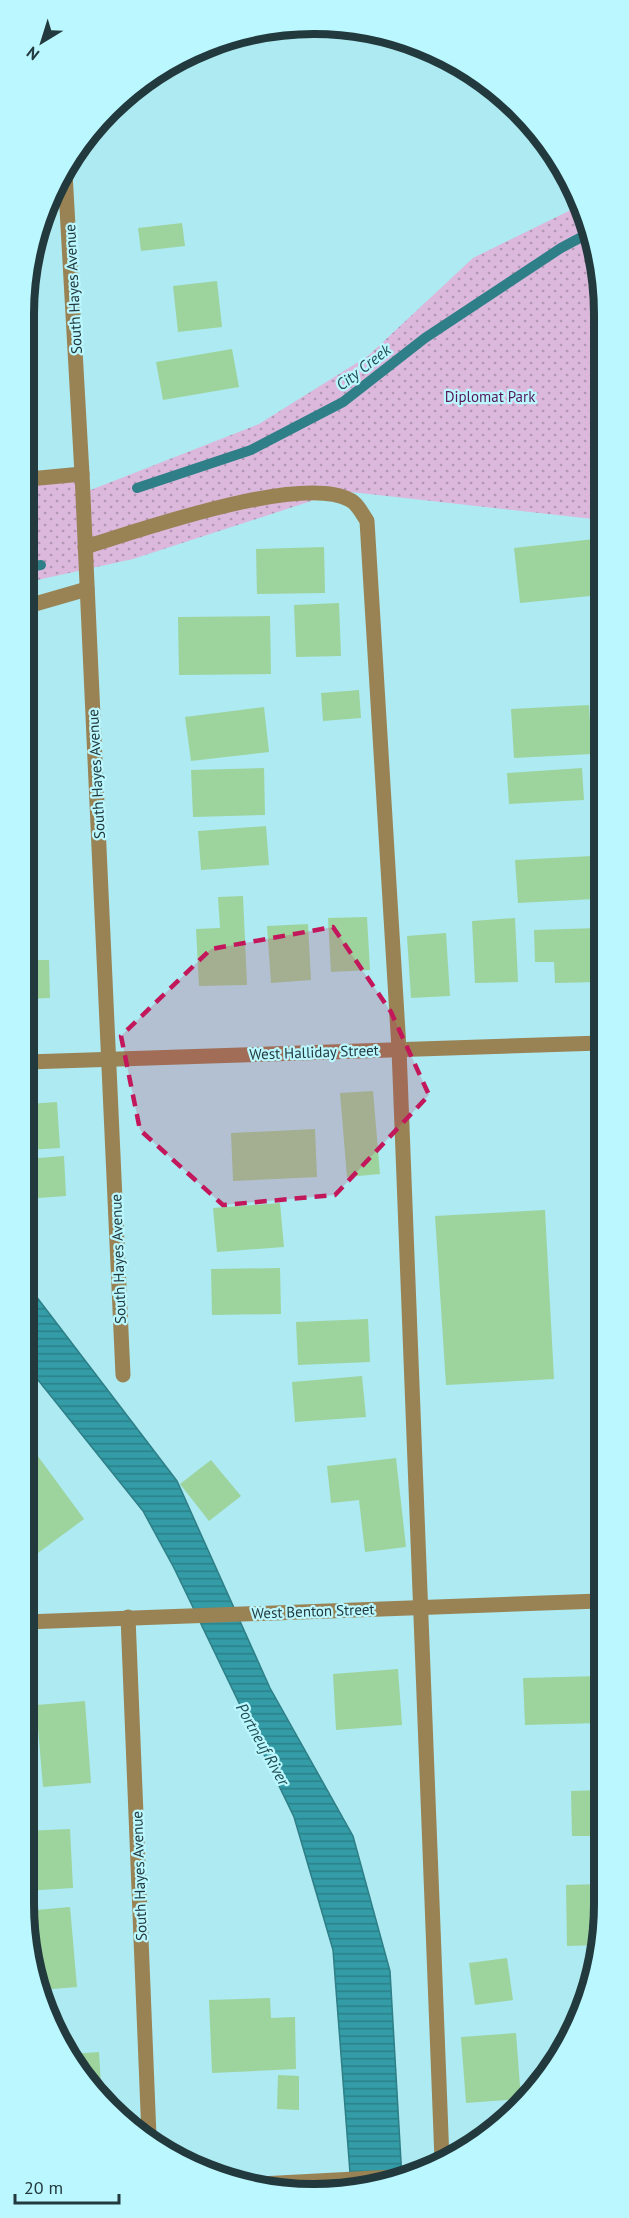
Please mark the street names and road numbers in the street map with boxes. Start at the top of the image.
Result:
street label: South Hayes Avenue [60,224,86,354]
street label: South Hayes Avenue [83,709,109,839]
street label: West Halliday Street [249,1040,379,1064]
street label: South Hayes Avenue [106,1194,130,1324]
street label: West Benton Street [251,1599,375,1623]
street label: South Hayes Avenue [127,1811,151,1941]

